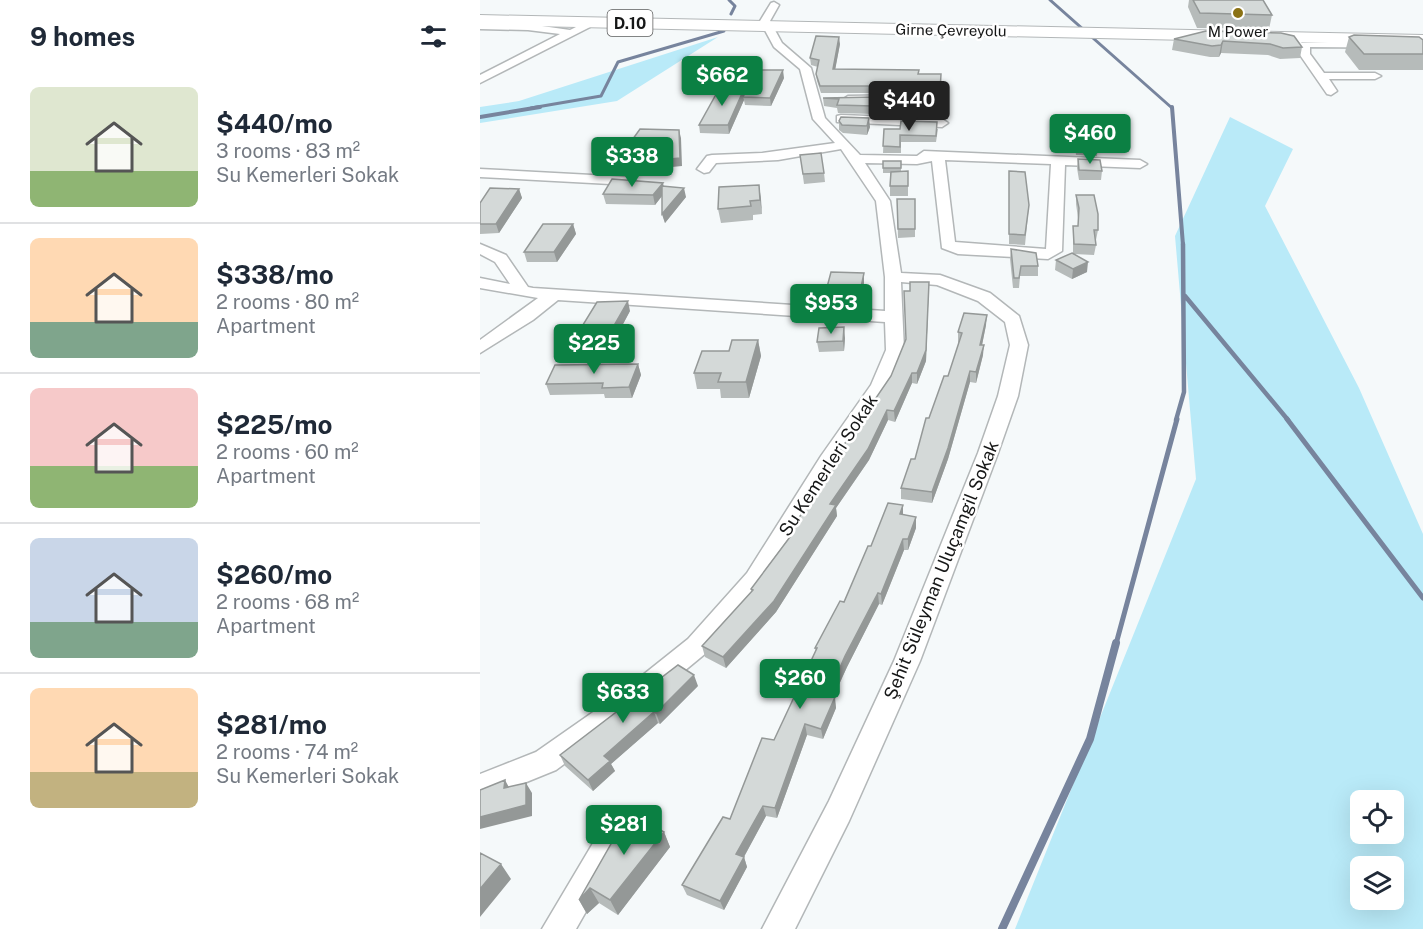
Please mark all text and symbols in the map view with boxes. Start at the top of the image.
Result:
marker: M Power [1231,6,1245,20]
road number: D.10 [608,10,652,36]
icon: filters [417,20,450,53]
text: 9 homes [30,21,135,52]
street label: Girne Çevreyolu [895,21,1007,39]
place label: M Power [1208,23,1268,40]
pin: $662 [686,56,758,107]
text: $662 [696,63,748,87]
pin: $440 [873,81,945,132]
text: $440 [883,88,935,112]
text: $440/mo [216,108,333,139]
icon: home [78,111,150,183]
pin: $460 [1054,114,1126,165]
text: $460 [1064,121,1116,145]
pin: $338 [596,137,668,188]
text: 3 rooms · 83 m² [216,139,360,163]
text: $338 [605,144,659,168]
text: Su Kemerleri Sokak [216,163,399,187]
text: $338/mo [216,259,334,290]
icon: home [78,262,150,334]
pin: $953 [795,284,867,335]
text: 2 rooms · 80 m² [216,290,359,314]
text: $953 [804,291,858,315]
text: Apartment [216,314,316,338]
pin: $225 [558,324,630,375]
text: $225 [568,331,620,355]
street label: Su Kemerleri Sokak [774,390,882,540]
text: $225/mo [216,409,332,440]
icon: home [78,412,150,484]
street label: Şehit Süleyman Uluçamgil Sokak [879,438,1003,702]
text: 2 rooms · 60 m² [216,440,359,464]
text: Apartment [216,464,316,488]
text: $260/mo [216,559,332,590]
icon: home [78,562,150,634]
text: 2 rooms · 68 m² [216,590,359,614]
text: Apartment [216,614,316,638]
pin: $260 [764,659,836,710]
text: $260 [774,666,826,690]
pin: $633 [587,673,659,724]
text: $633 [596,680,650,704]
text: $281/mo [216,709,327,740]
icon: home [78,712,150,784]
text: 2 rooms · 74 m² [216,740,358,764]
text: Su Kemerleri Sokak [216,764,399,788]
map controls [1350,790,1404,910]
button: locate [1350,790,1404,844]
pin: $281 [588,805,660,856]
text: $281 [600,812,648,836]
button: layers [1350,856,1404,910]

